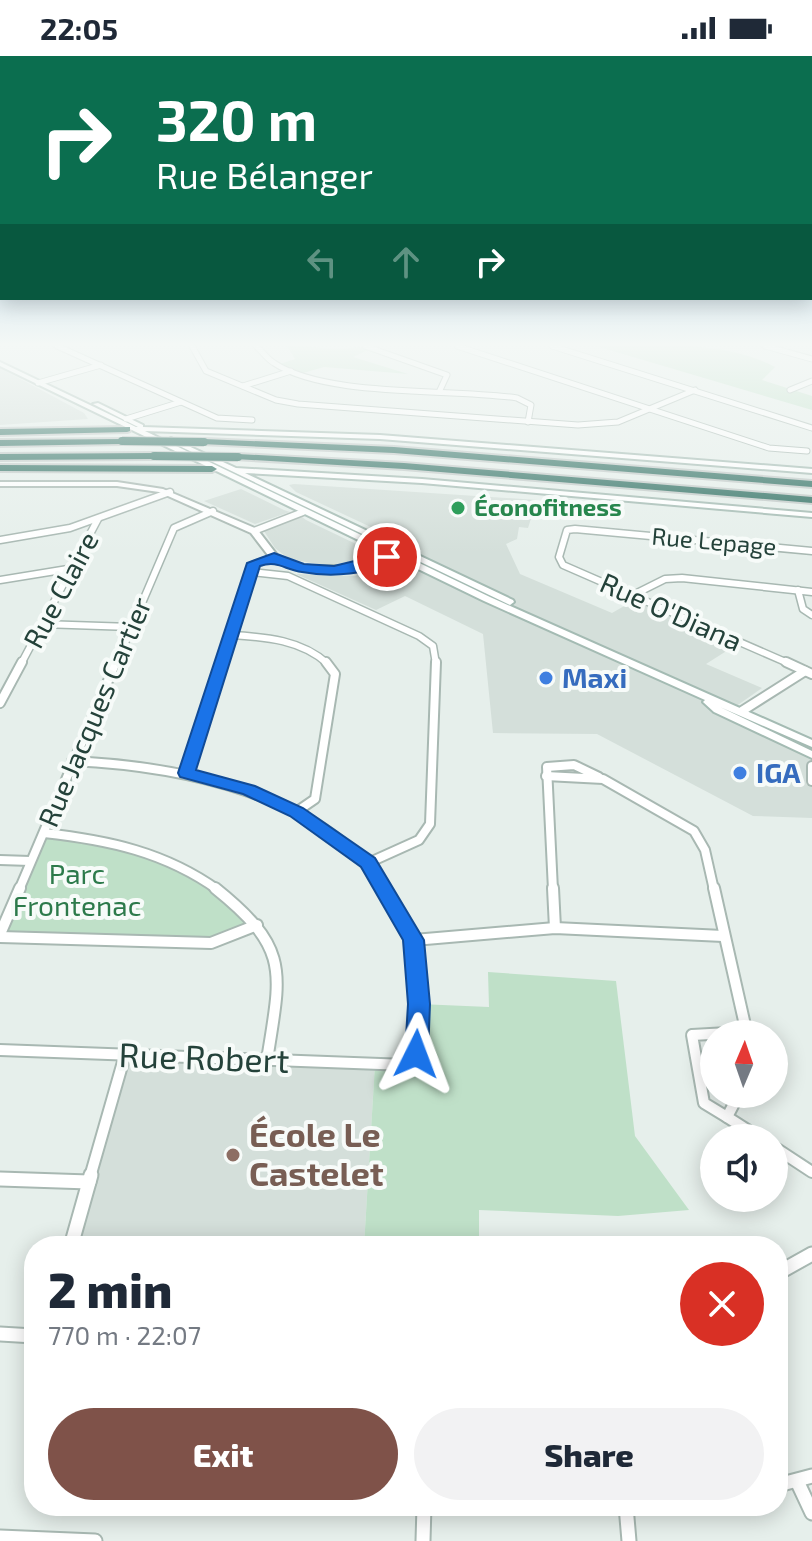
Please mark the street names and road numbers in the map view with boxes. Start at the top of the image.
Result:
street label: Rue Lepage [650,521,778,560]
street label: Rue Claire [15,525,105,654]
street label: Rue O'Diana [595,565,748,657]
street label: Rue Jacques Cartier [30,592,158,832]
street label: Rue Robert [118,1033,290,1080]

